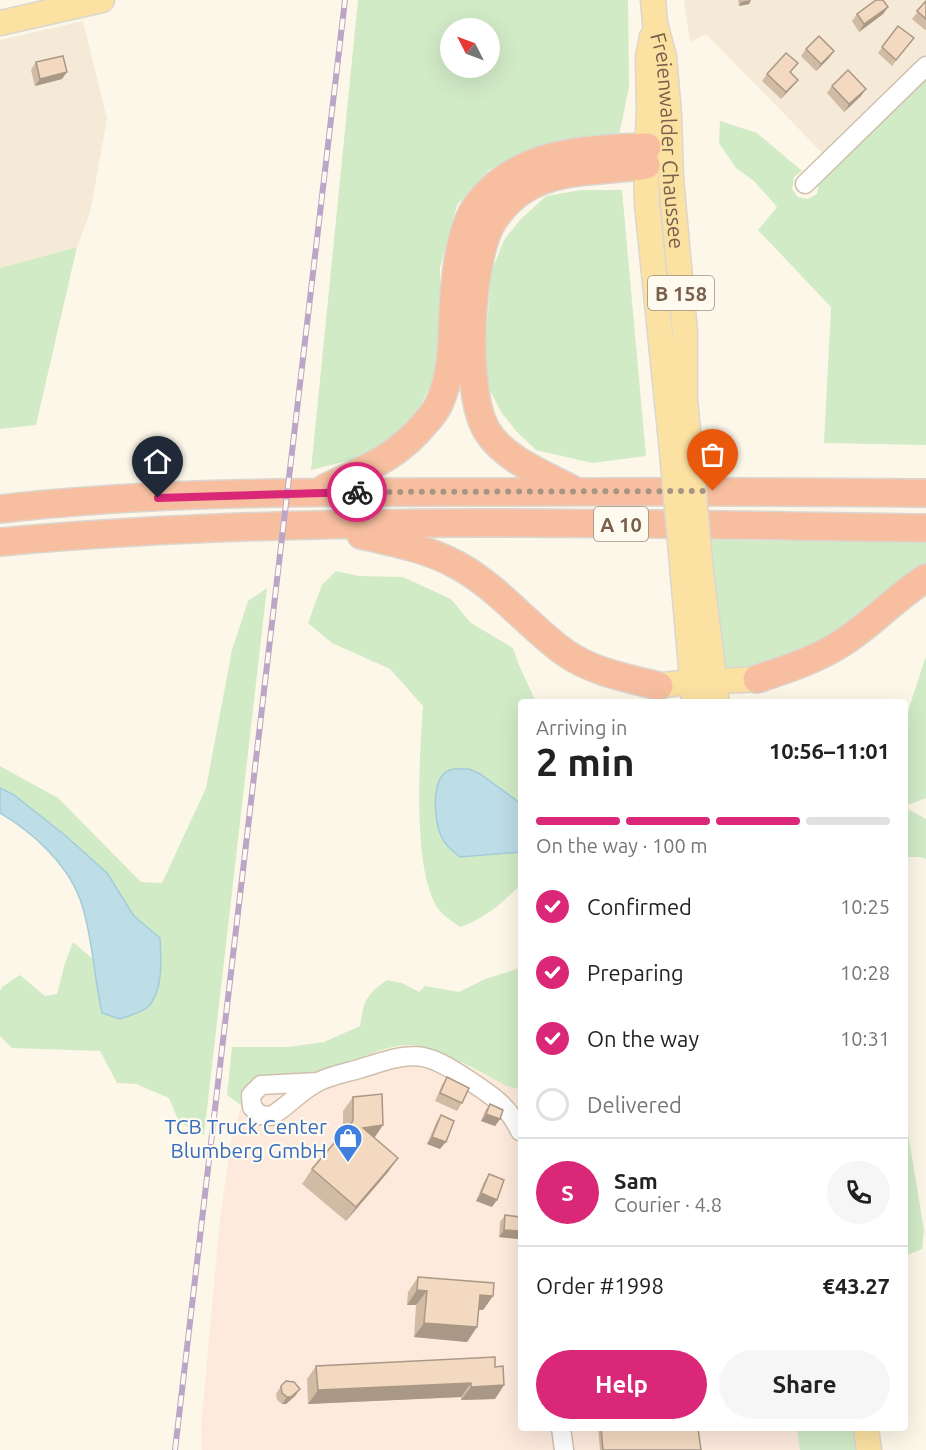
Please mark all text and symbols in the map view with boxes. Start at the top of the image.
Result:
north arrow [440,18,500,78]
map controls [440,18,500,78]
street label: Freienwalder Chaussee [646,30,689,250]
road number: B 158 [648,276,714,310]
pin [687,429,738,491]
pin [132,436,183,498]
icon: bag [696,438,729,471]
icon: home [141,445,174,478]
courier [327,462,387,522]
icon: bike [341,476,374,509]
road number: A 10 [594,507,648,541]
text: Arriving in [536,716,627,739]
text: 10:56–11:01 [769,738,890,763]
text: 2 min [536,740,635,783]
text: On the way · 100 m [536,834,708,857]
icon: check [536,890,569,923]
text: Confirmed [587,894,692,919]
text: 10:25 [840,895,890,918]
icon: check [536,956,569,989]
text: Preparing [587,960,684,985]
text: 10:28 [840,961,890,984]
icon: check [536,1022,569,1055]
text: On the way [587,1026,699,1051]
text: 10:31 [840,1027,890,1050]
text: Delivered [587,1092,682,1117]
place label: TCB Truck Center Blumberg GmbH [164,1114,327,1162]
shop icon: TCB Truck Center Blumberg GmbH [332,1122,364,1164]
button: phone [827,1161,890,1224]
text: Sam [614,1168,658,1193]
text: S [561,1180,574,1205]
text: Courier · 4.8 [614,1193,722,1216]
text: Order #1998 [536,1273,664,1298]
text: €43.27 [823,1273,890,1298]
button: Help [536,1350,707,1419]
button: Share [719,1350,890,1419]

